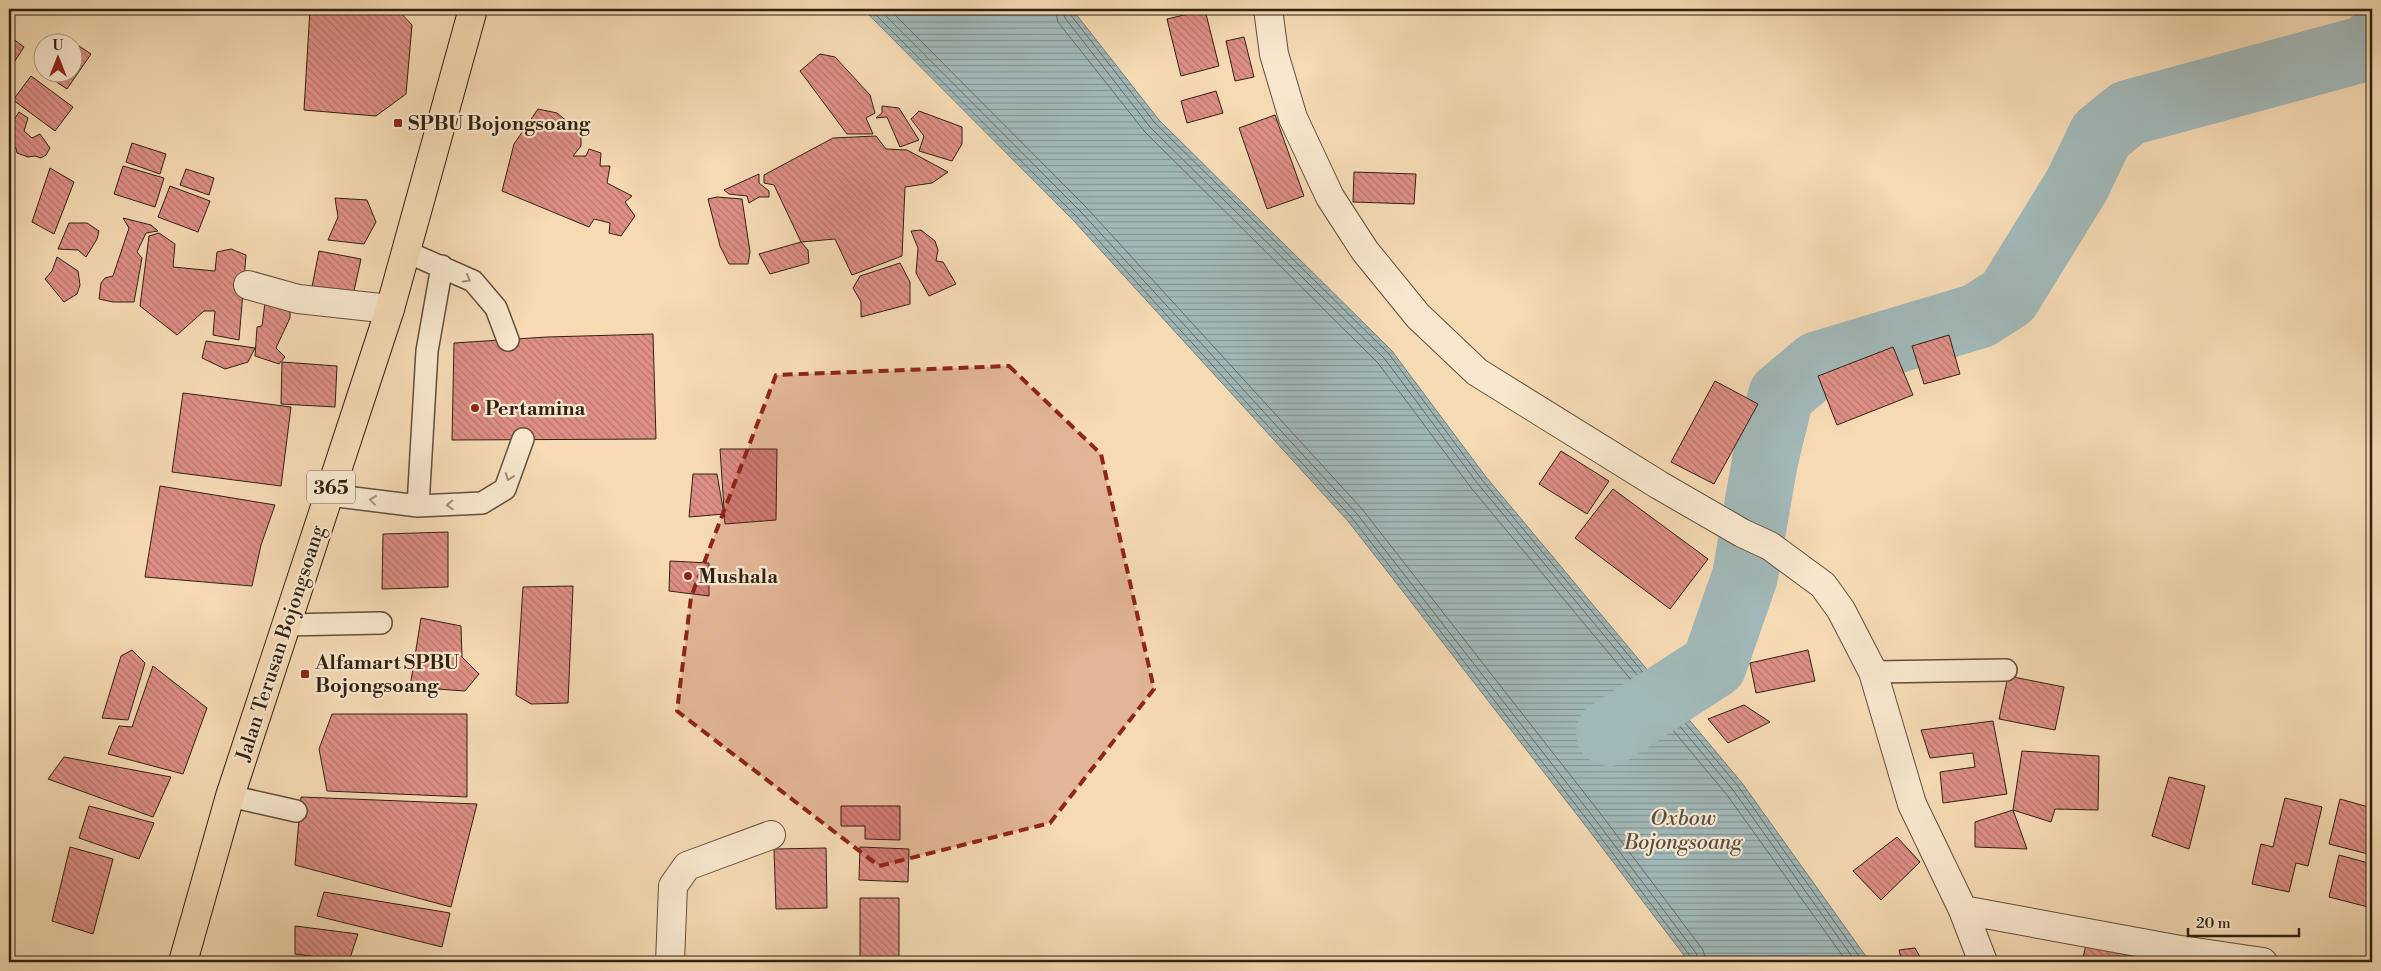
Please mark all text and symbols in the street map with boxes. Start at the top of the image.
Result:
north arrow [32,32,82,82]
text: U [53,37,64,55]
place label: SPBU Bojongsoang [408,112,591,137]
marker: SPBU Bojongsoang [392,117,404,129]
one-way arrow [462,273,471,283]
place label: Pertamina [485,397,585,422]
marker: Pertamina [469,402,481,414]
road number: 365 [307,471,355,504]
one-way arrow [505,472,515,481]
one-way arrow [369,495,377,506]
one-way arrow [445,499,453,510]
street label: Jalan Terusan Bojongsoang [231,522,332,765]
place label: Mushala [698,565,778,590]
marker: Mushala [682,570,694,582]
place label: Alfamart SPBU Bojongsoang [314,651,460,699]
marker: Alfamart SPBU Bojongsoang [299,668,311,680]
water label: Oxbow Bojongsoang [1623,806,1743,856]
scale bar [2188,906,2300,938]
text: 20 m [2196,914,2231,933]

